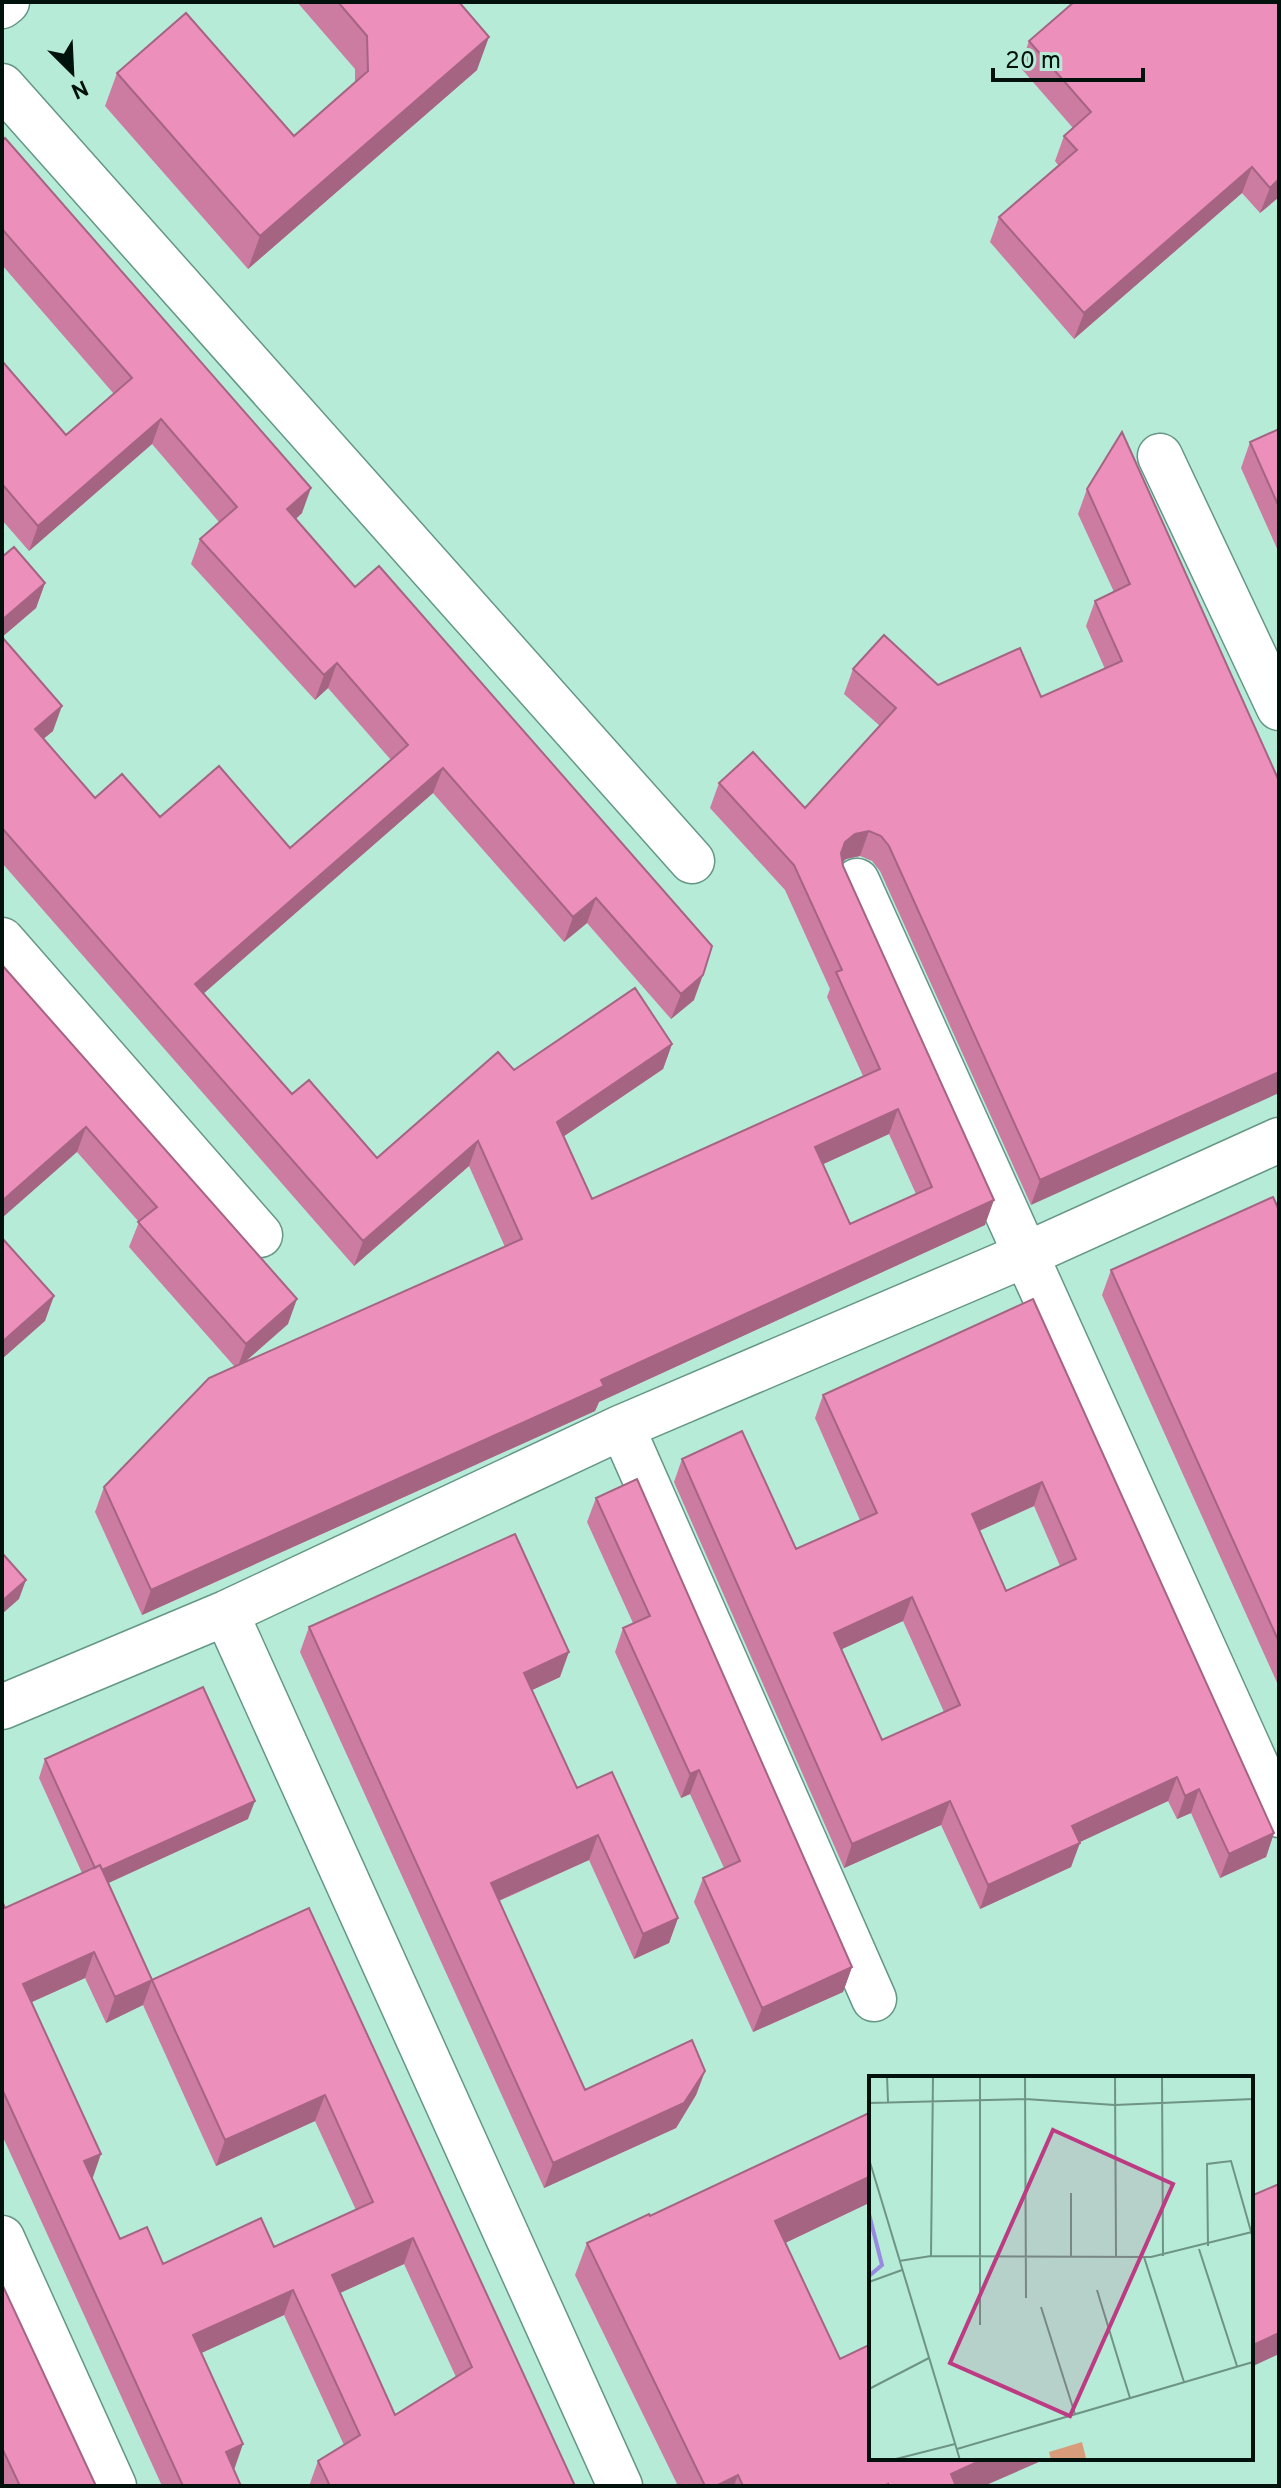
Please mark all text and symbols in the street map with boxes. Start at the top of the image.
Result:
north arrow [32,32,112,112]
scale bar [993,32,1143,82]
text: 20 m [1005,47,1061,77]
text: N [66,72,92,104]
inset map [869,2076,1253,2460]

